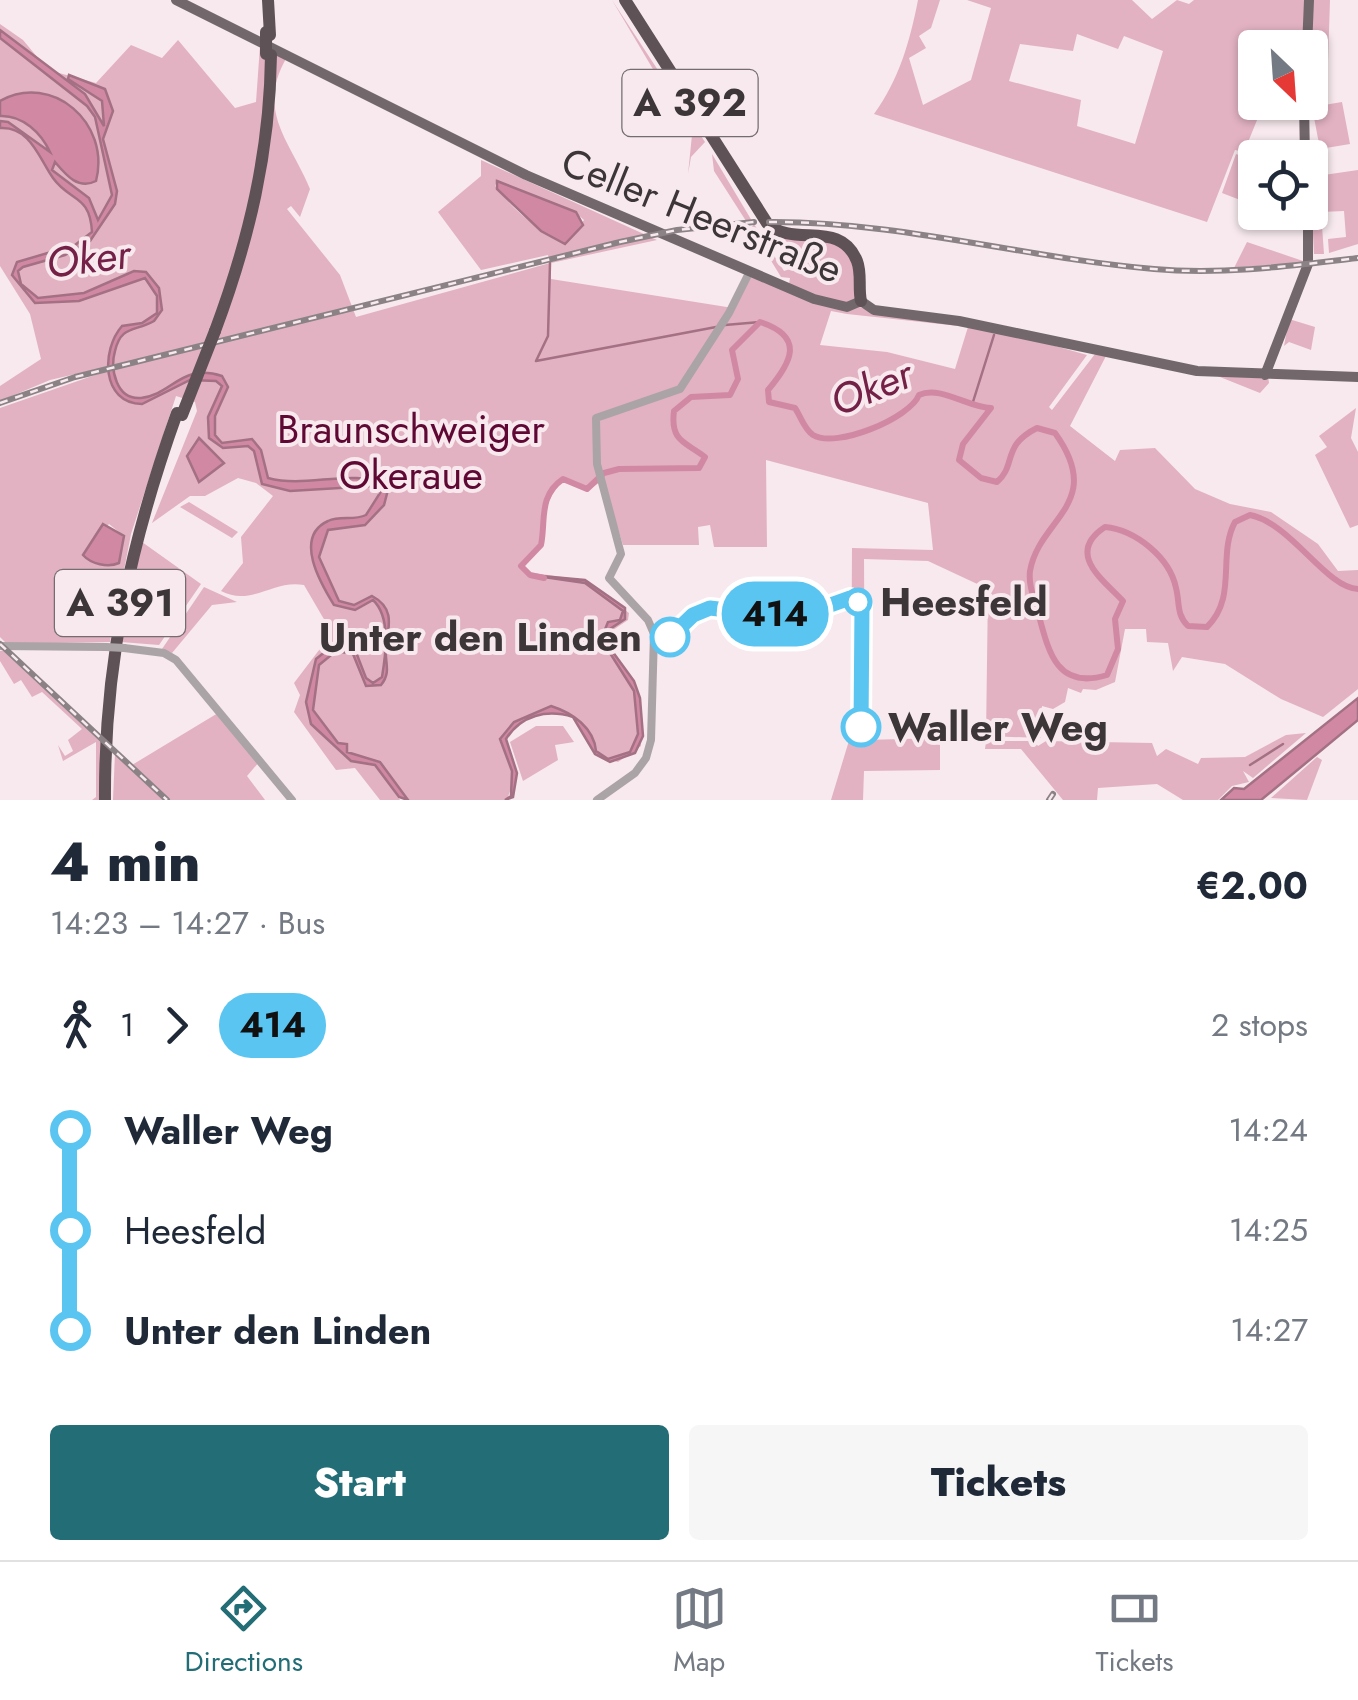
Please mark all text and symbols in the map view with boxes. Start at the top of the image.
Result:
north arrow [1238,30,1328,120]
map controls [1238,30,1328,230]
road number: A 392 [622,70,758,136]
street label: Celler Heerstraße [553,132,851,298]
button: locate [1238,140,1328,230]
water label: Oker [42,223,136,294]
water label: Oker [821,343,924,432]
park label: Braunschweiger Okeraue [277,400,545,504]
road number: A 391 [55,570,185,636]
place label: Heesfeld [880,573,1048,631]
line badge: 414 [718,582,832,646]
text: 414 [742,589,808,639]
marker: Heesfeld [845,589,871,615]
place label: Unter den Linden [319,608,642,666]
marker: Unter den Linden [651,618,689,656]
place label: Waller Weg [888,698,1108,756]
marker: Waller Weg [842,708,880,746]
text: 4 min [50,822,200,902]
text: €2.00 [1196,858,1308,913]
text: 14:23 – 14:27 · Bus [50,900,325,946]
icon: walk [50,998,105,1053]
icon: forward [149,998,204,1053]
text: 414 [239,1000,306,1050]
text: 1 [120,1002,134,1048]
text: 2 stops [1211,1002,1308,1048]
text: Waller Weg [124,1103,333,1158]
text: 14:24 [1228,1107,1308,1153]
text: Heesfeld [124,1203,266,1258]
text: 14:25 [1229,1207,1308,1253]
text: Unter den Linden [124,1303,431,1358]
text: 14:27 [1230,1307,1308,1353]
button: Start [50,1425,669,1540]
button: Tickets [689,1425,1308,1540]
tab: Directions [184,1581,303,1682]
tab: Map [672,1581,727,1682]
tab: Tickets [1096,1581,1174,1682]

